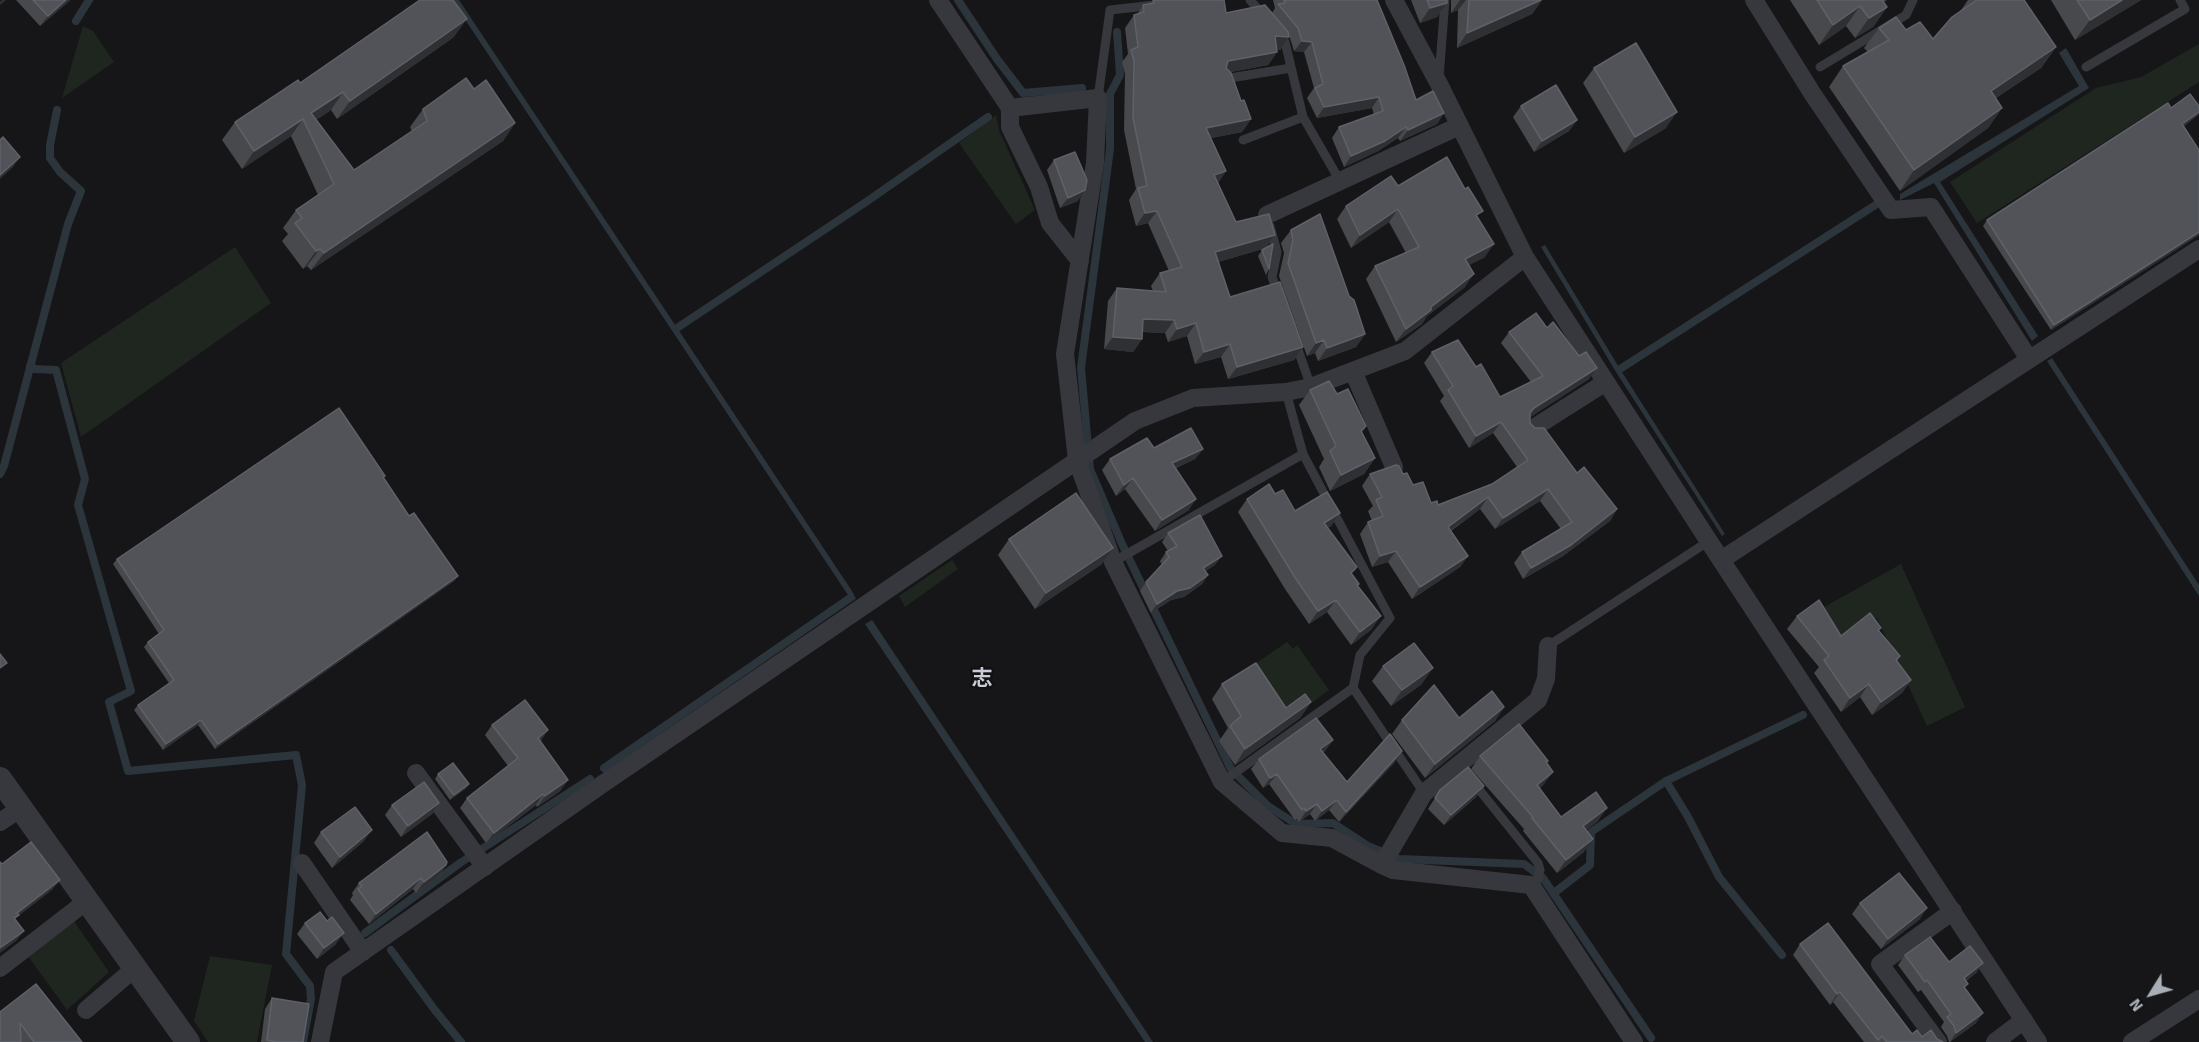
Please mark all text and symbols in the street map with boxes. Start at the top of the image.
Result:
district label: 志 [972,666,992,692]
north arrow [2121,964,2181,1024]
text: N [2125,994,2148,1015]

